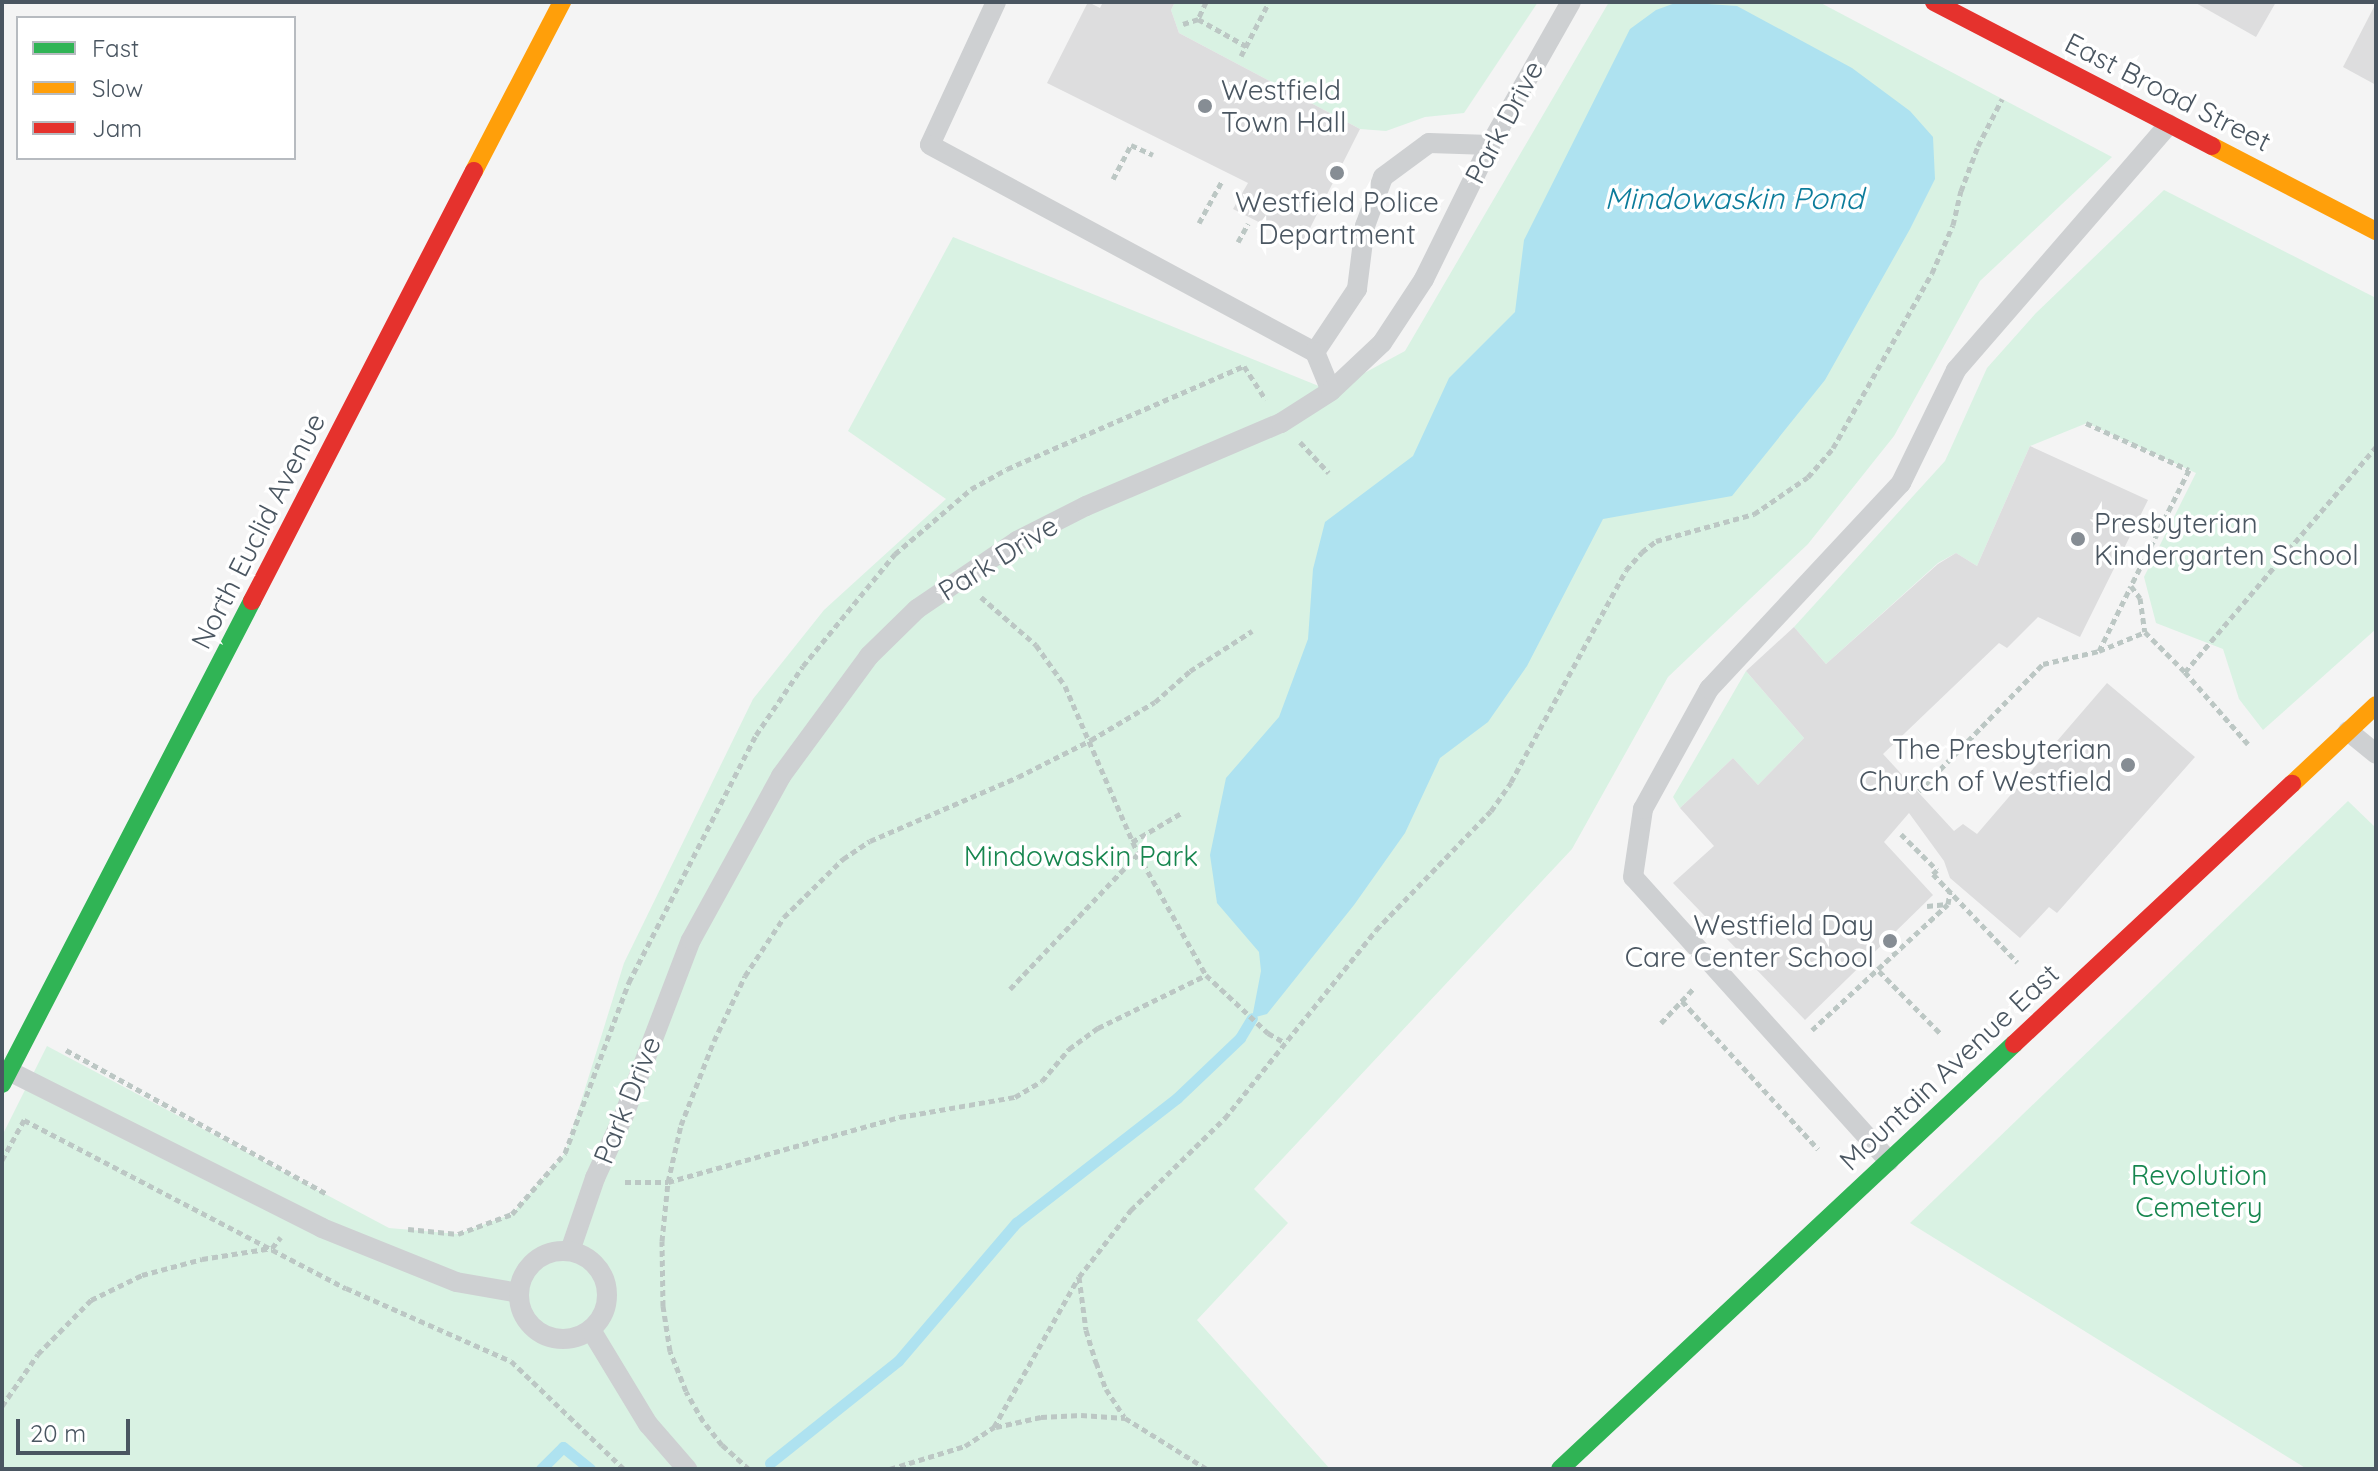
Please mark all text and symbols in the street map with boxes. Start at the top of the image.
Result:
legend [16,16,296,160]
street label: East Broad Street [2059,26,2277,158]
text: Fast [92,33,139,63]
street label: Park Drive [1458,55,1550,189]
text: Slow [92,73,143,103]
place label: Westfield Town Hall [1221,73,1346,139]
marker: Westfield Town Hall [1196,97,1214,115]
text: Jam [92,113,142,143]
marker: Westfield Police Department [1328,164,1346,182]
water label: Mindowaskin Pond [1604,180,1864,216]
place label: Westfield Police Department [1235,185,1439,251]
street label: North Euclid Avenue [184,408,332,654]
place label: Presbyterian Kindergarten School [2094,506,2359,572]
street label: Park Drive [932,508,1064,608]
marker: Presbyterian Kindergarten School [2069,530,2087,548]
place label: The Presbyterian Church of Westfield [1859,732,2112,798]
marker: The Presbyterian Church of Westfield [2119,756,2137,774]
park label: Mindowaskin Park [964,839,1198,873]
place label: Westfield Day Care Center School [1625,908,1874,974]
marker: Westfield Day Care Center School [1881,932,1899,950]
street label: Mountain Avenue East [1832,957,2066,1177]
street label: Park Drive [586,1031,668,1169]
park label: Revolution Cemetery [2131,1158,2267,1224]
scale bar [20,1403,134,1453]
text: 20 m [30,1418,86,1448]

